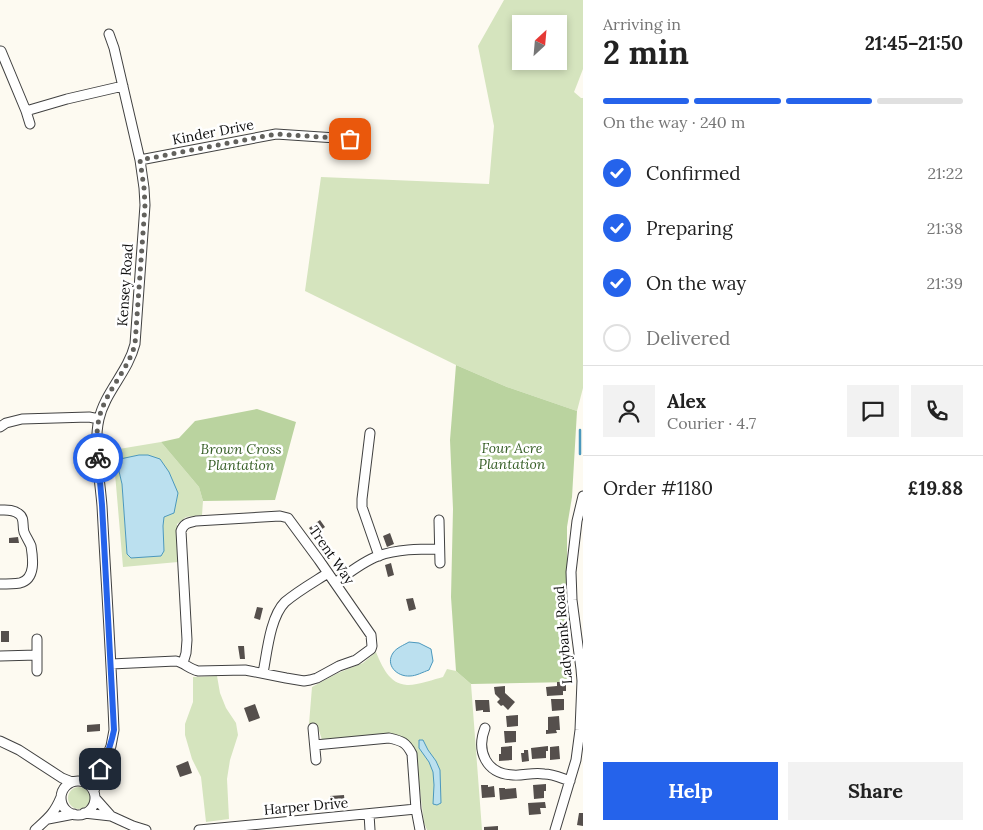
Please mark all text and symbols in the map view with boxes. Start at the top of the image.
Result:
text: Arriving in [603,14,681,34]
north arrow [512,15,568,70]
map controls [512,15,567,70]
text: 21:45–21:50 [865,31,963,55]
text: 2 min [603,32,689,73]
text: On the way · 240 m [603,112,745,132]
street label: Kinder Drive [171,115,256,149]
pin [329,118,371,160]
icon: bag [336,125,364,153]
icon: check [603,159,631,187]
text: Confirmed [646,161,741,185]
text: 21:22 [927,163,963,183]
icon: check [603,214,631,242]
text: Preparing [646,216,733,240]
text: 21:38 [927,218,963,238]
street label: Kensey Road [113,243,137,327]
icon: check [603,269,631,297]
text: On the way [646,271,746,295]
text: 21:39 [926,273,963,293]
text: Delivered [646,326,730,350]
button: person [603,385,655,437]
button: chat [847,385,899,437]
button: phone [911,385,963,437]
text: Alex [667,389,706,413]
text: Courier · 4.7 [667,413,756,433]
courier [73,433,123,483]
park label: Four Acre Plantation [479,439,546,473]
park label: Brown Cross Plantation [201,440,281,474]
icon: bike [84,444,112,472]
text: Order #1180 [603,476,713,500]
text: £19.88 [908,476,963,500]
street label: Trent Way [305,522,359,588]
street label: Ladybank Road [550,585,576,685]
pin [79,748,121,790]
icon: home [86,755,114,783]
button: Help [603,762,778,820]
button: Share [788,762,963,820]
street label: Harper Drive [263,793,349,819]

